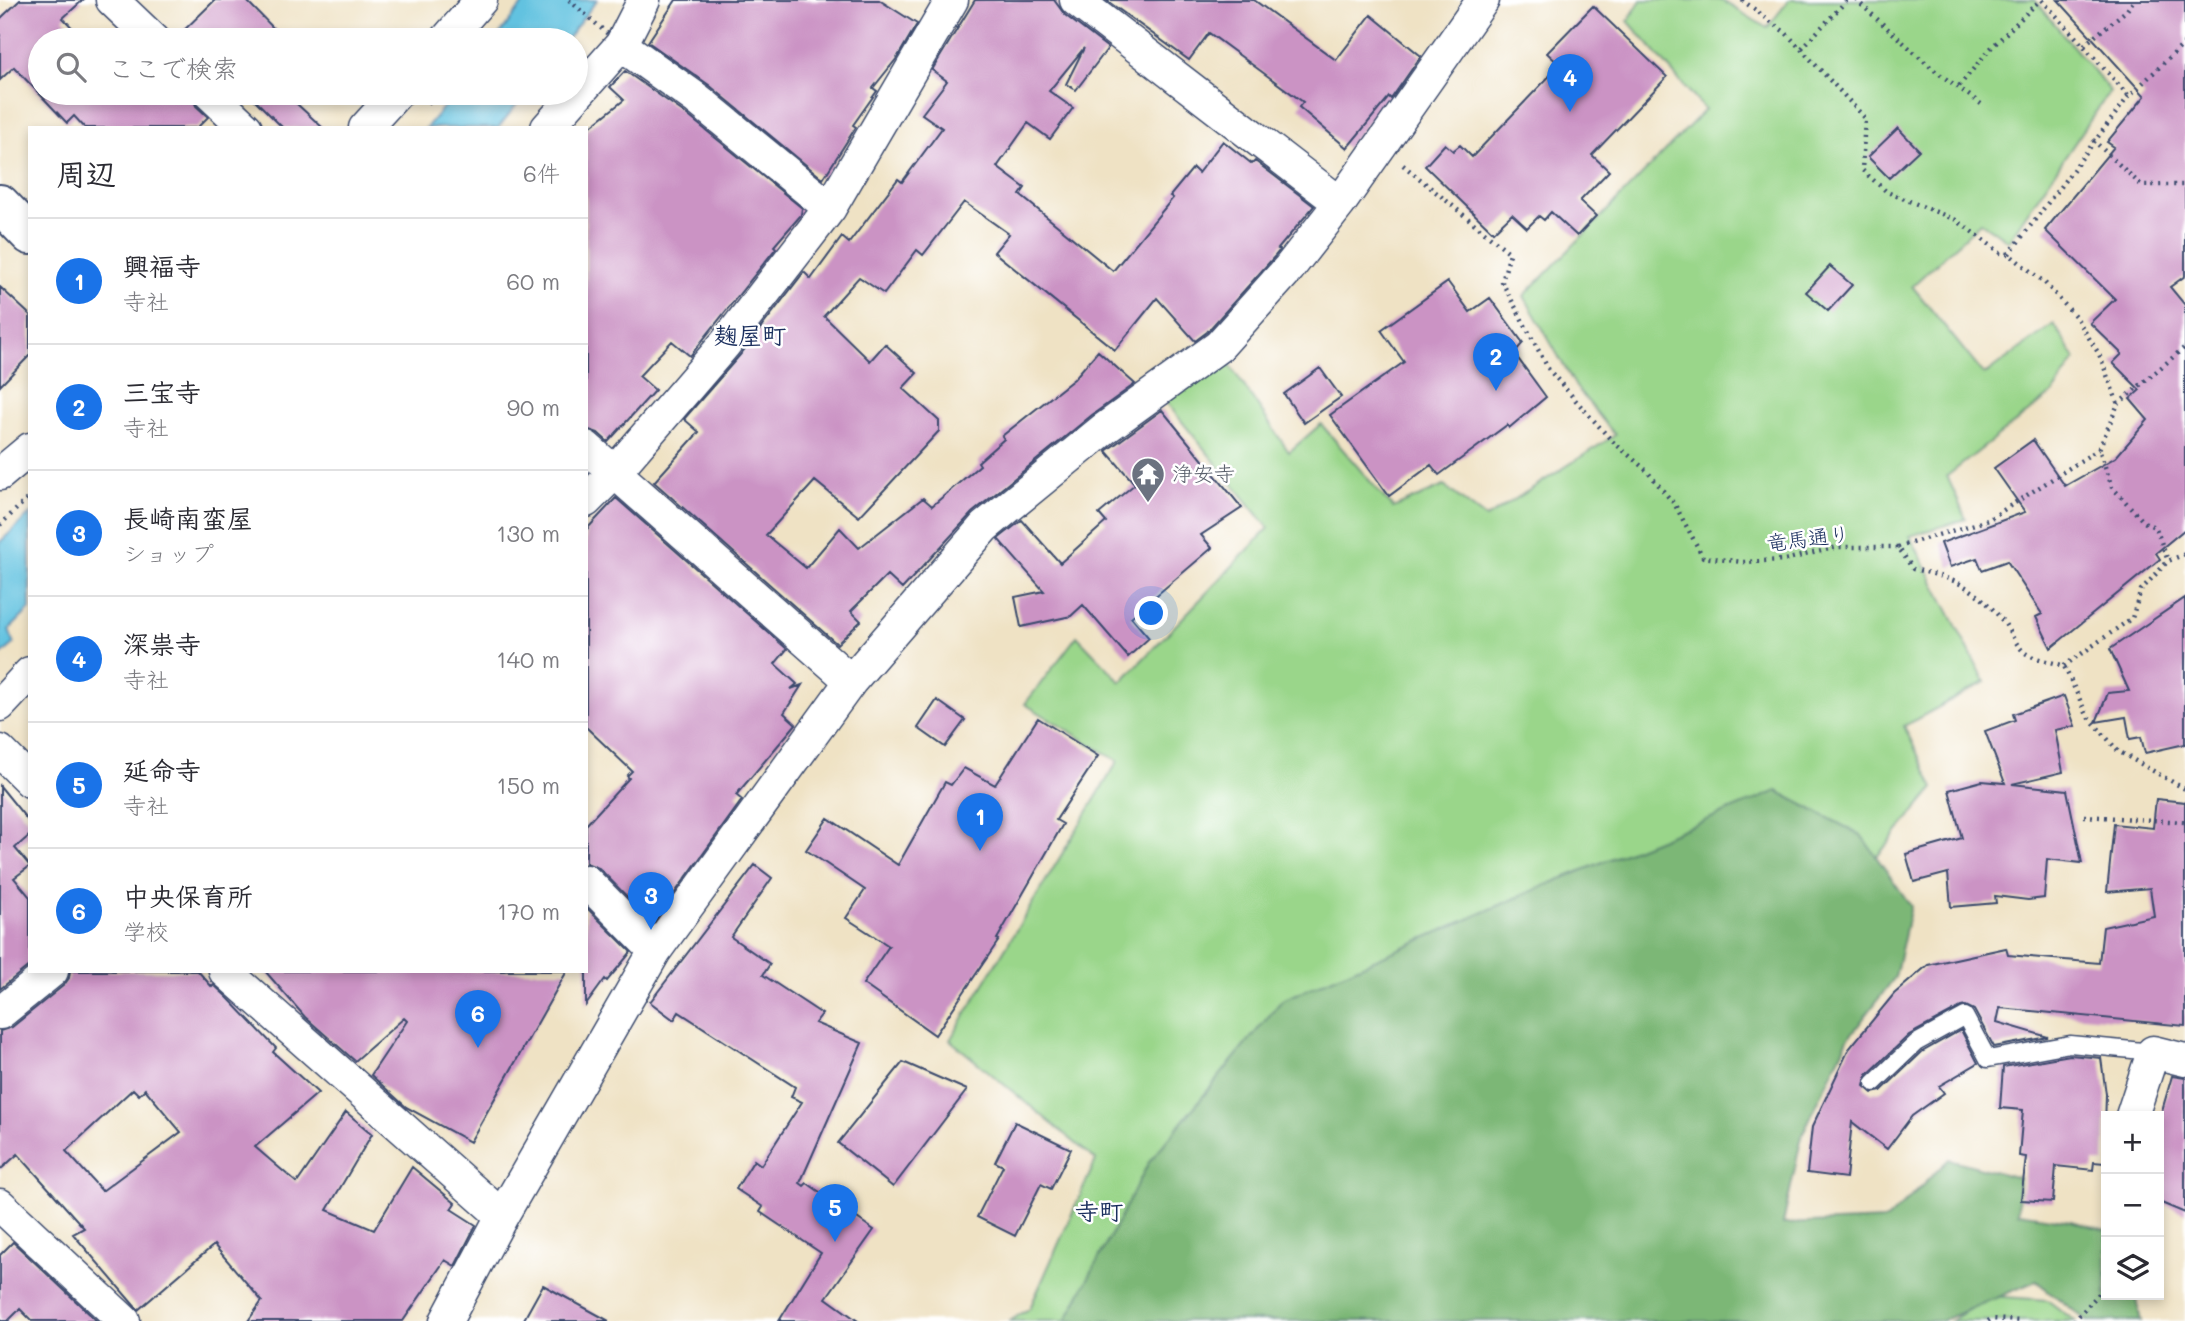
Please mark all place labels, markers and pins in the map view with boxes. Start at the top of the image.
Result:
pin: 4 [1547,54,1593,112]
pin: 2 [1473,333,1519,391]
temple icon: 浄安寺 [1129,455,1167,504]
place label: 浄安寺 [1172,459,1235,486]
pin: 1 [957,793,1003,851]
pin: 3 [628,872,674,930]
pin: 6 [455,990,501,1048]
pin: 5 [812,1184,858,1242]

